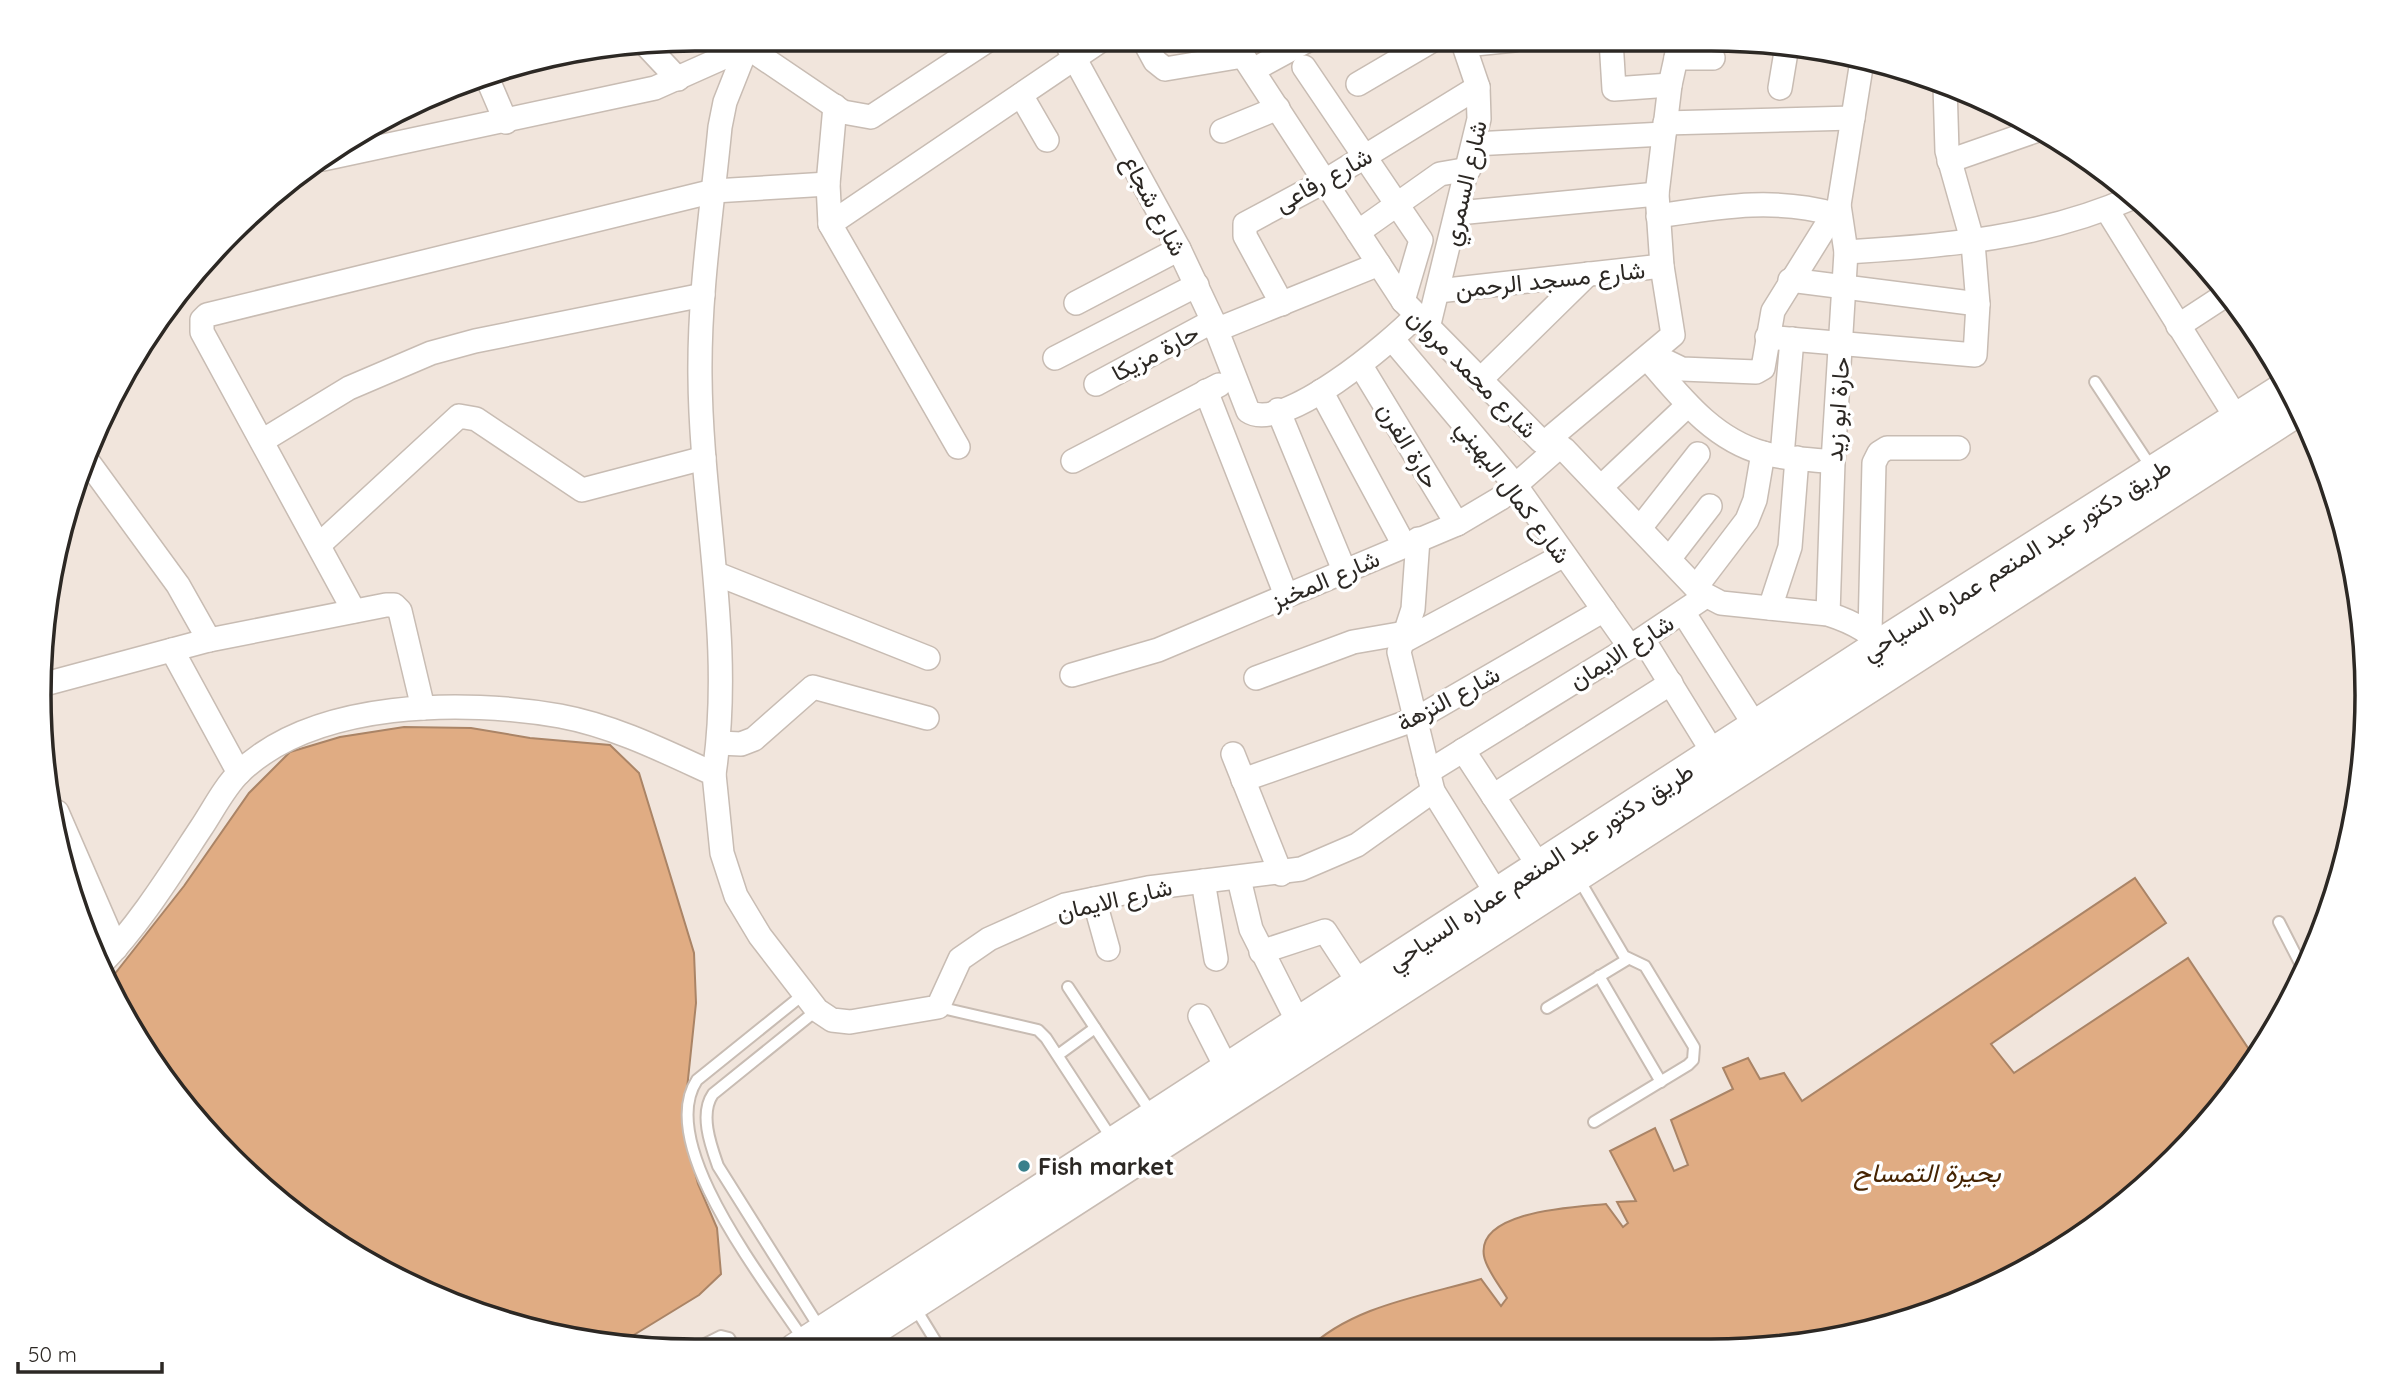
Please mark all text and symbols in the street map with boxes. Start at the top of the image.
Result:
street label: شارع السمري [1435,117,1498,250]
street label: شارع رفاعى [1269,140,1378,220]
street label: شارع شجاع [1114,149,1194,262]
street label: شارع مسجد الرحمن [1454,254,1647,306]
street label: شارع محمد مروان [1400,302,1544,446]
street label: حارة مزيكا [1106,317,1204,388]
street label: حارة ابو زيد [1818,356,1857,462]
street label: حارة الفرن [1371,396,1446,494]
street label: شارع كمال البهيني [1446,413,1578,572]
street label: طريق دكتور عبد المنعم عماره السياحي [1856,451,2179,671]
street label: شارع المخبز [1265,543,1385,618]
street label: شارع الايمان [1563,607,1680,697]
street label: شارع النزهة [1392,658,1505,739]
street label: طريق دكتور عبد المنعم عماره السياحي [1381,756,1702,981]
street label: شارع الايمان [1053,871,1175,929]
place label: Fish market [1038,1151,1174,1181]
water label: بحيرة التمساح [1854,1156,2002,1191]
marker: Fish market [1016,1158,1032,1174]
scale bar [18,1330,161,1374]
text: 50 m [28,1341,77,1367]

